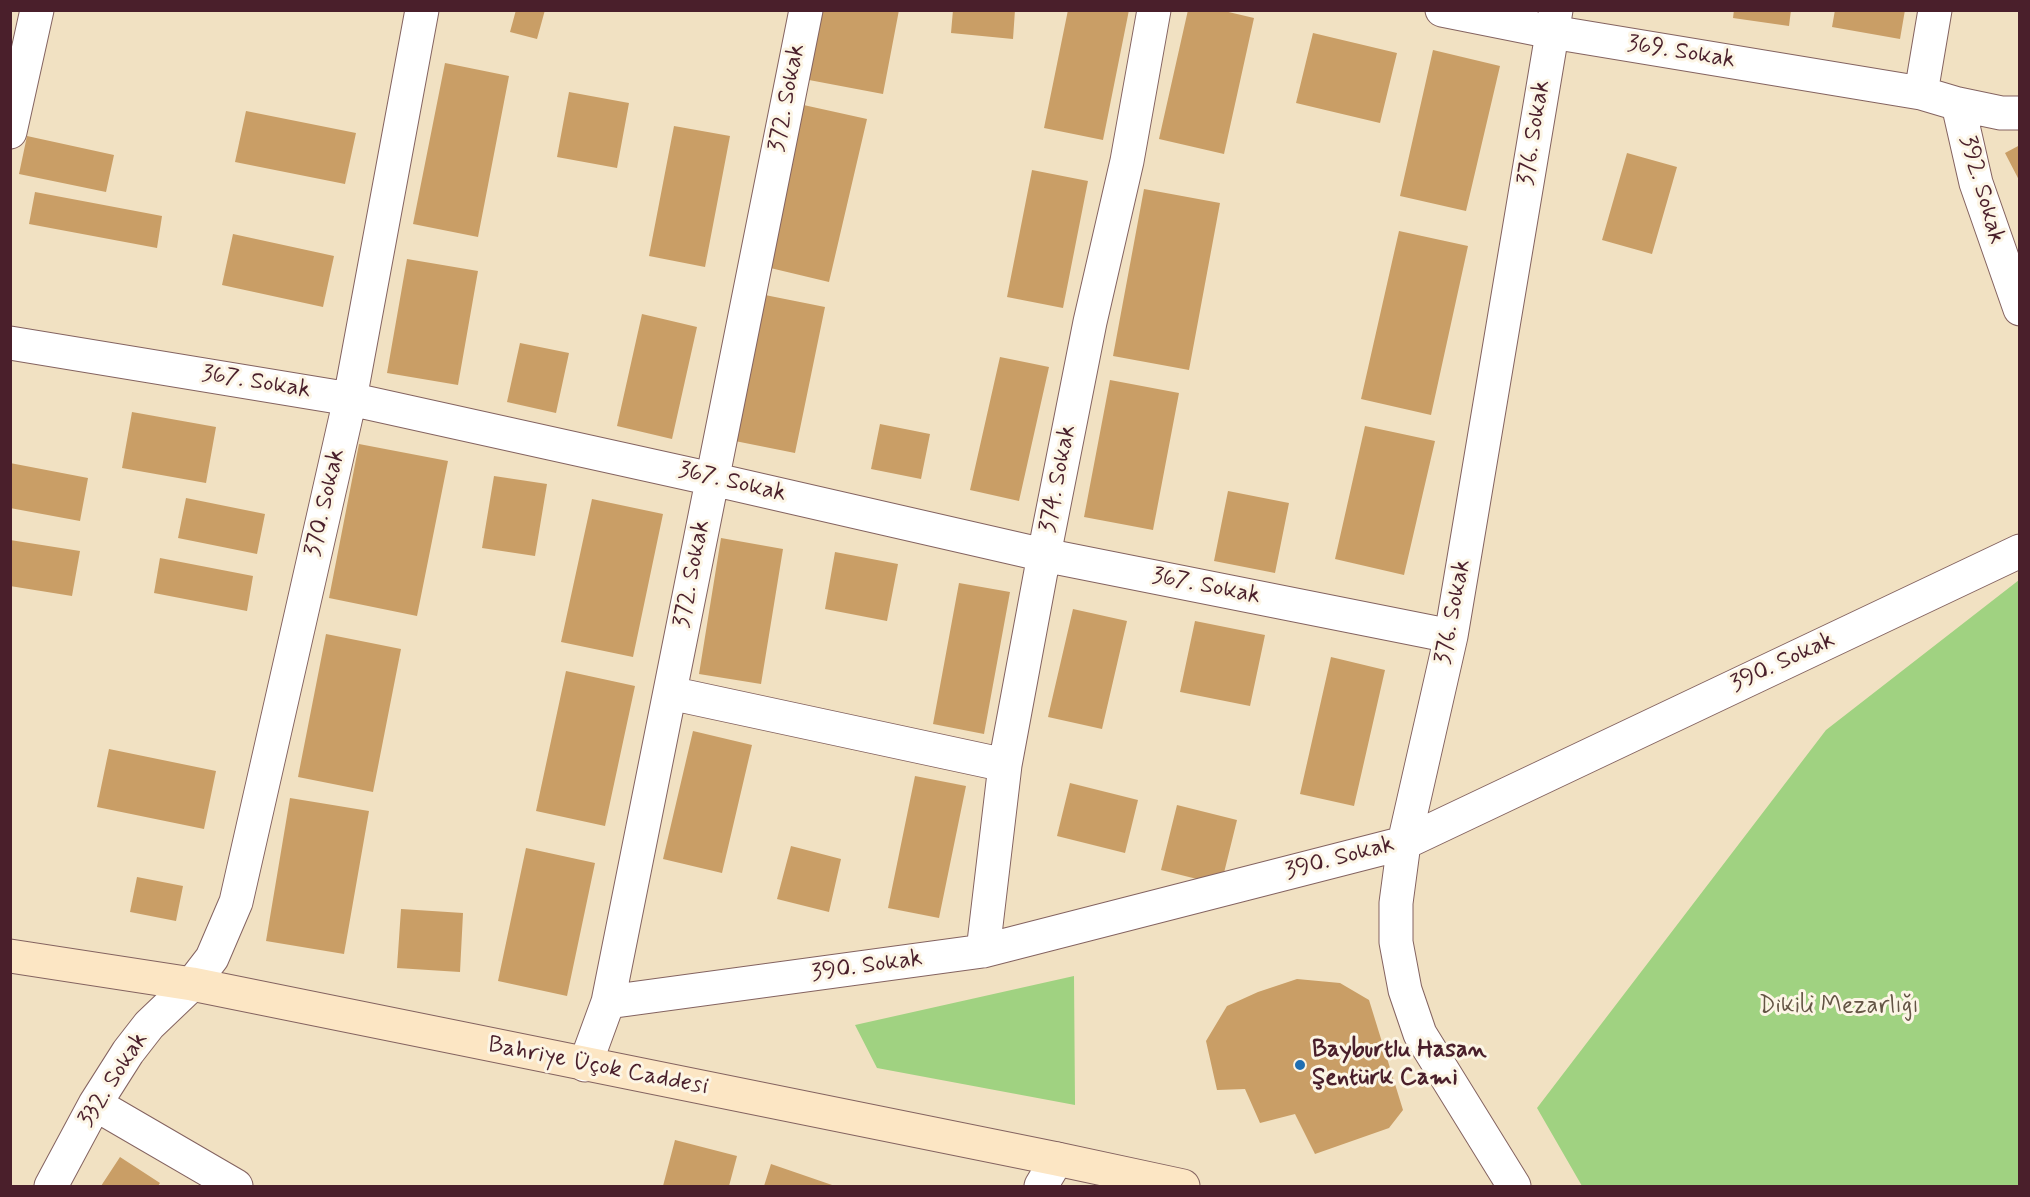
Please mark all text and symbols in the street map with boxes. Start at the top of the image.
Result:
street label: 369. Sokak [1625,30,1737,76]
street label: 372. Sokak [763,42,813,154]
street label: 376. Sokak [1512,78,1558,188]
street label: 392. Sokak [1952,132,2010,248]
street label: 367. Sokak [200,360,312,406]
street label: 374. Sokak [1034,423,1084,535]
street label: 370. Sokak [300,446,352,560]
street label: 367. Sokak [675,457,789,509]
street label: 372. Sokak [668,518,718,630]
street label: 376. Sokak [1430,557,1478,667]
street label: 367. Sokak [1149,562,1263,612]
street label: 390. Sokak [1726,626,1840,700]
street label: 390. Sokak [1282,831,1398,887]
street label: 390. Sokak [810,945,924,989]
park label: Dikili Mezarlığı [1759,993,1919,1021]
street label: 332. Sokak [73,1027,155,1133]
street label: Bahriye Üçok Caddesi [485,1032,711,1102]
place label: Bayburtlu Hasan Şentürk Cami [1312,1037,1486,1093]
marker: Bayburtlu Hasan Şentürk Cami [1293,1058,1307,1072]

